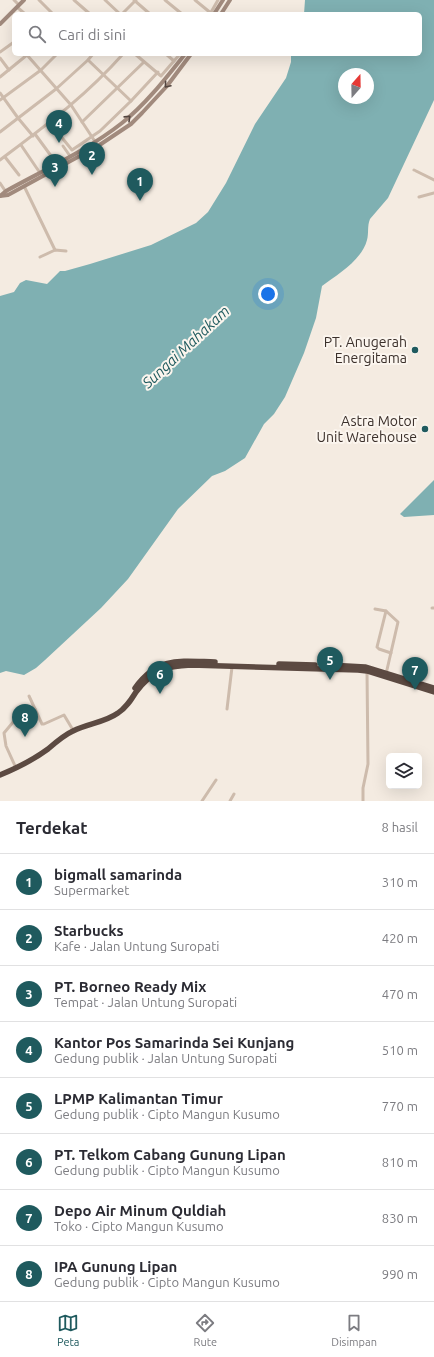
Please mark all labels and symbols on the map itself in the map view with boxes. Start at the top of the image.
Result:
north arrow [338,68,374,104]
one-way arrow [165,80,172,87]
pin: 4 [46,110,72,143]
one-way arrow [123,115,131,122]
pin: 2 [79,142,105,175]
pin: 3 [42,154,68,187]
pin: 1 [127,168,153,201]
your location [258,284,278,304]
water label: Sungai Mahakam [138,302,233,392]
place label: PT. Anugerah Energitama [324,334,407,366]
marker: PT. Anugerah Energitama [410,345,420,355]
place label: Astra Motor Unit Warehouse [316,413,418,445]
marker: Astra Motor Unit Warehouse [420,424,430,434]
pin: 5 [317,647,343,680]
pin: 7 [402,657,428,690]
pin: 6 [147,661,173,694]
pin: 8 [12,704,38,737]

